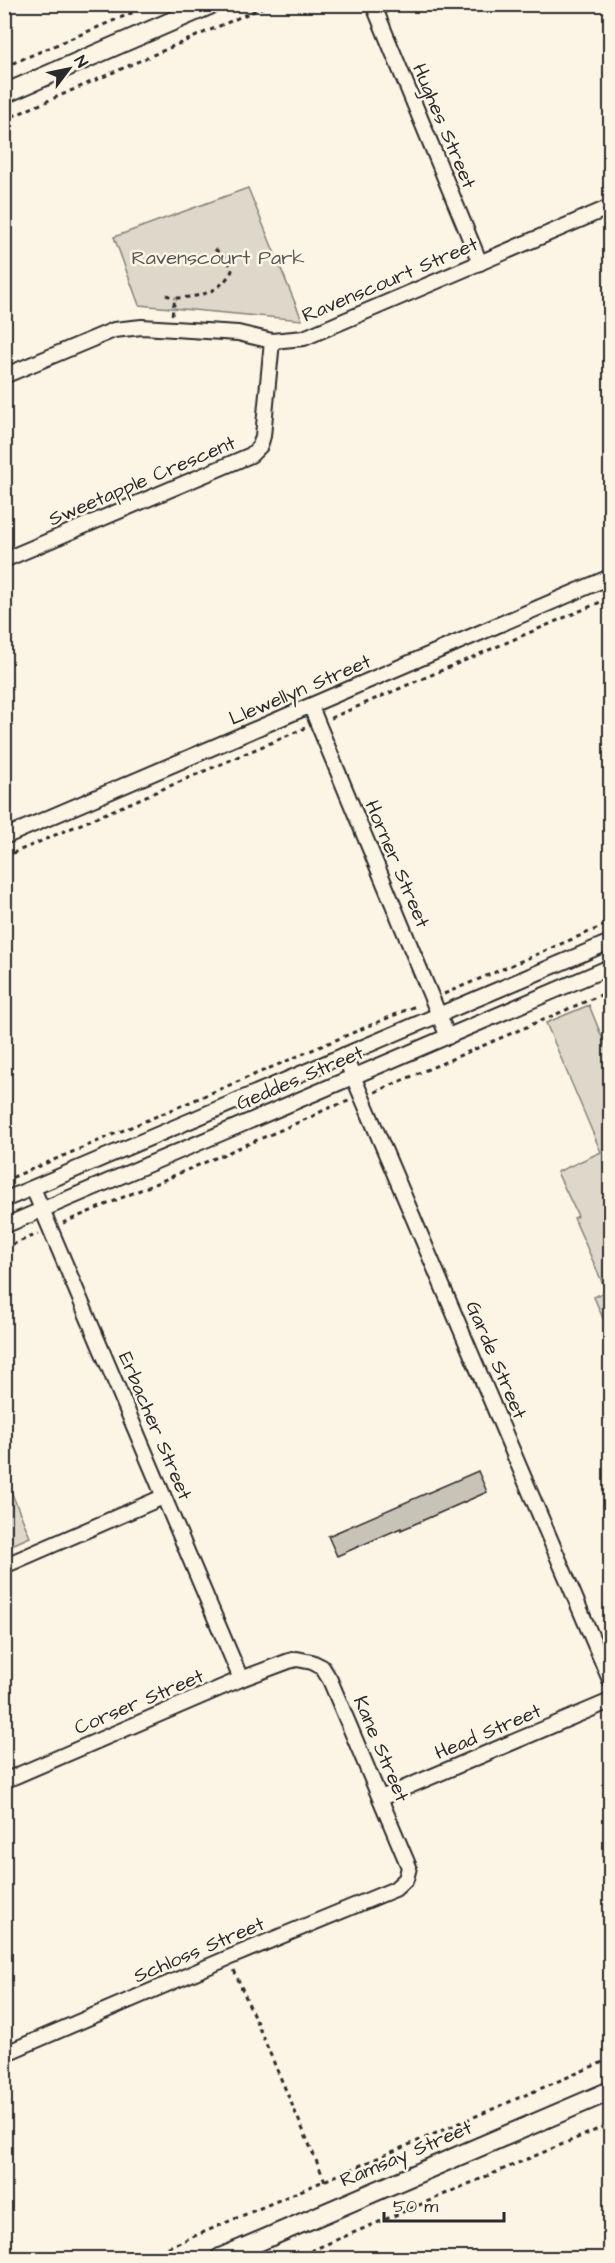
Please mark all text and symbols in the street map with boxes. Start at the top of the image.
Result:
north arrow [39,39,99,99]
text: N [69,51,93,72]
street label: Hughes Street [404,59,483,193]
street label: Ravenscourt Street [298,230,482,330]
park label: Ravenscourt Park [131,244,305,272]
street label: Sweetapple Crescent [44,429,240,533]
street label: Llewellyn Street [225,647,376,733]
street label: Horner Street [358,796,436,932]
street label: Geddes Street [232,1039,368,1117]
street label: Garde Street [459,1297,533,1423]
street label: Erbacher Street [111,1348,199,1504]
street label: Corser Street [70,1662,208,1742]
street label: Kane Street [346,1692,416,1806]
street label: Head Street [430,1697,546,1767]
street label: Schloss Street [129,1910,269,1990]
street label: Ramsay Street [336,2114,477,2195]
scale bar [384,2185,504,2223]
text: 50 m [393,2194,438,2219]

